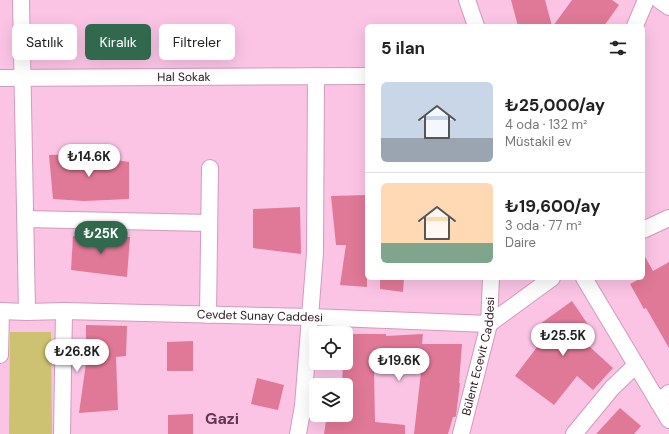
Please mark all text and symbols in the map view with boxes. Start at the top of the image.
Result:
chip: Satılık [12,24,77,60]
chip: Kiralık [85,24,151,60]
chip: Filtreler [159,24,235,60]
text: 5 ilan [381,37,425,59]
icon: filters [607,37,629,59]
street label: Hal Sokak [157,69,211,85]
text: ₺25,000/ay [505,94,605,116]
icon: home [413,98,461,146]
text: 4 oda · 132 m² [505,116,587,133]
text: Müstakil ev [505,133,572,150]
pin: ₺14.6K [56,144,122,178]
text: ₺14.6K [67,148,111,165]
text: ₺19,600/ay [505,195,600,217]
icon: home [413,199,461,247]
text: 3 oda · 77 m² [505,217,582,234]
pin: ₺25K [77,221,125,255]
text: ₺25K [84,225,118,242]
text: Daire [505,234,536,251]
street label: Bülent Ecevit Caddesi [458,296,498,417]
street label: Cevdet Sunay Caddesi [197,306,323,325]
pin: ₺25.5K [530,323,596,357]
map controls [309,326,353,422]
button: locate [309,326,353,370]
text: ₺25.5K [540,327,586,344]
pin: ₺26.8K [44,339,110,373]
text: ₺26.8K [54,343,100,360]
pin: ₺19.6K [366,348,432,382]
text: ₺19.6K [378,352,420,369]
button: layers [309,378,353,422]
district label: Gazi [205,408,239,429]

